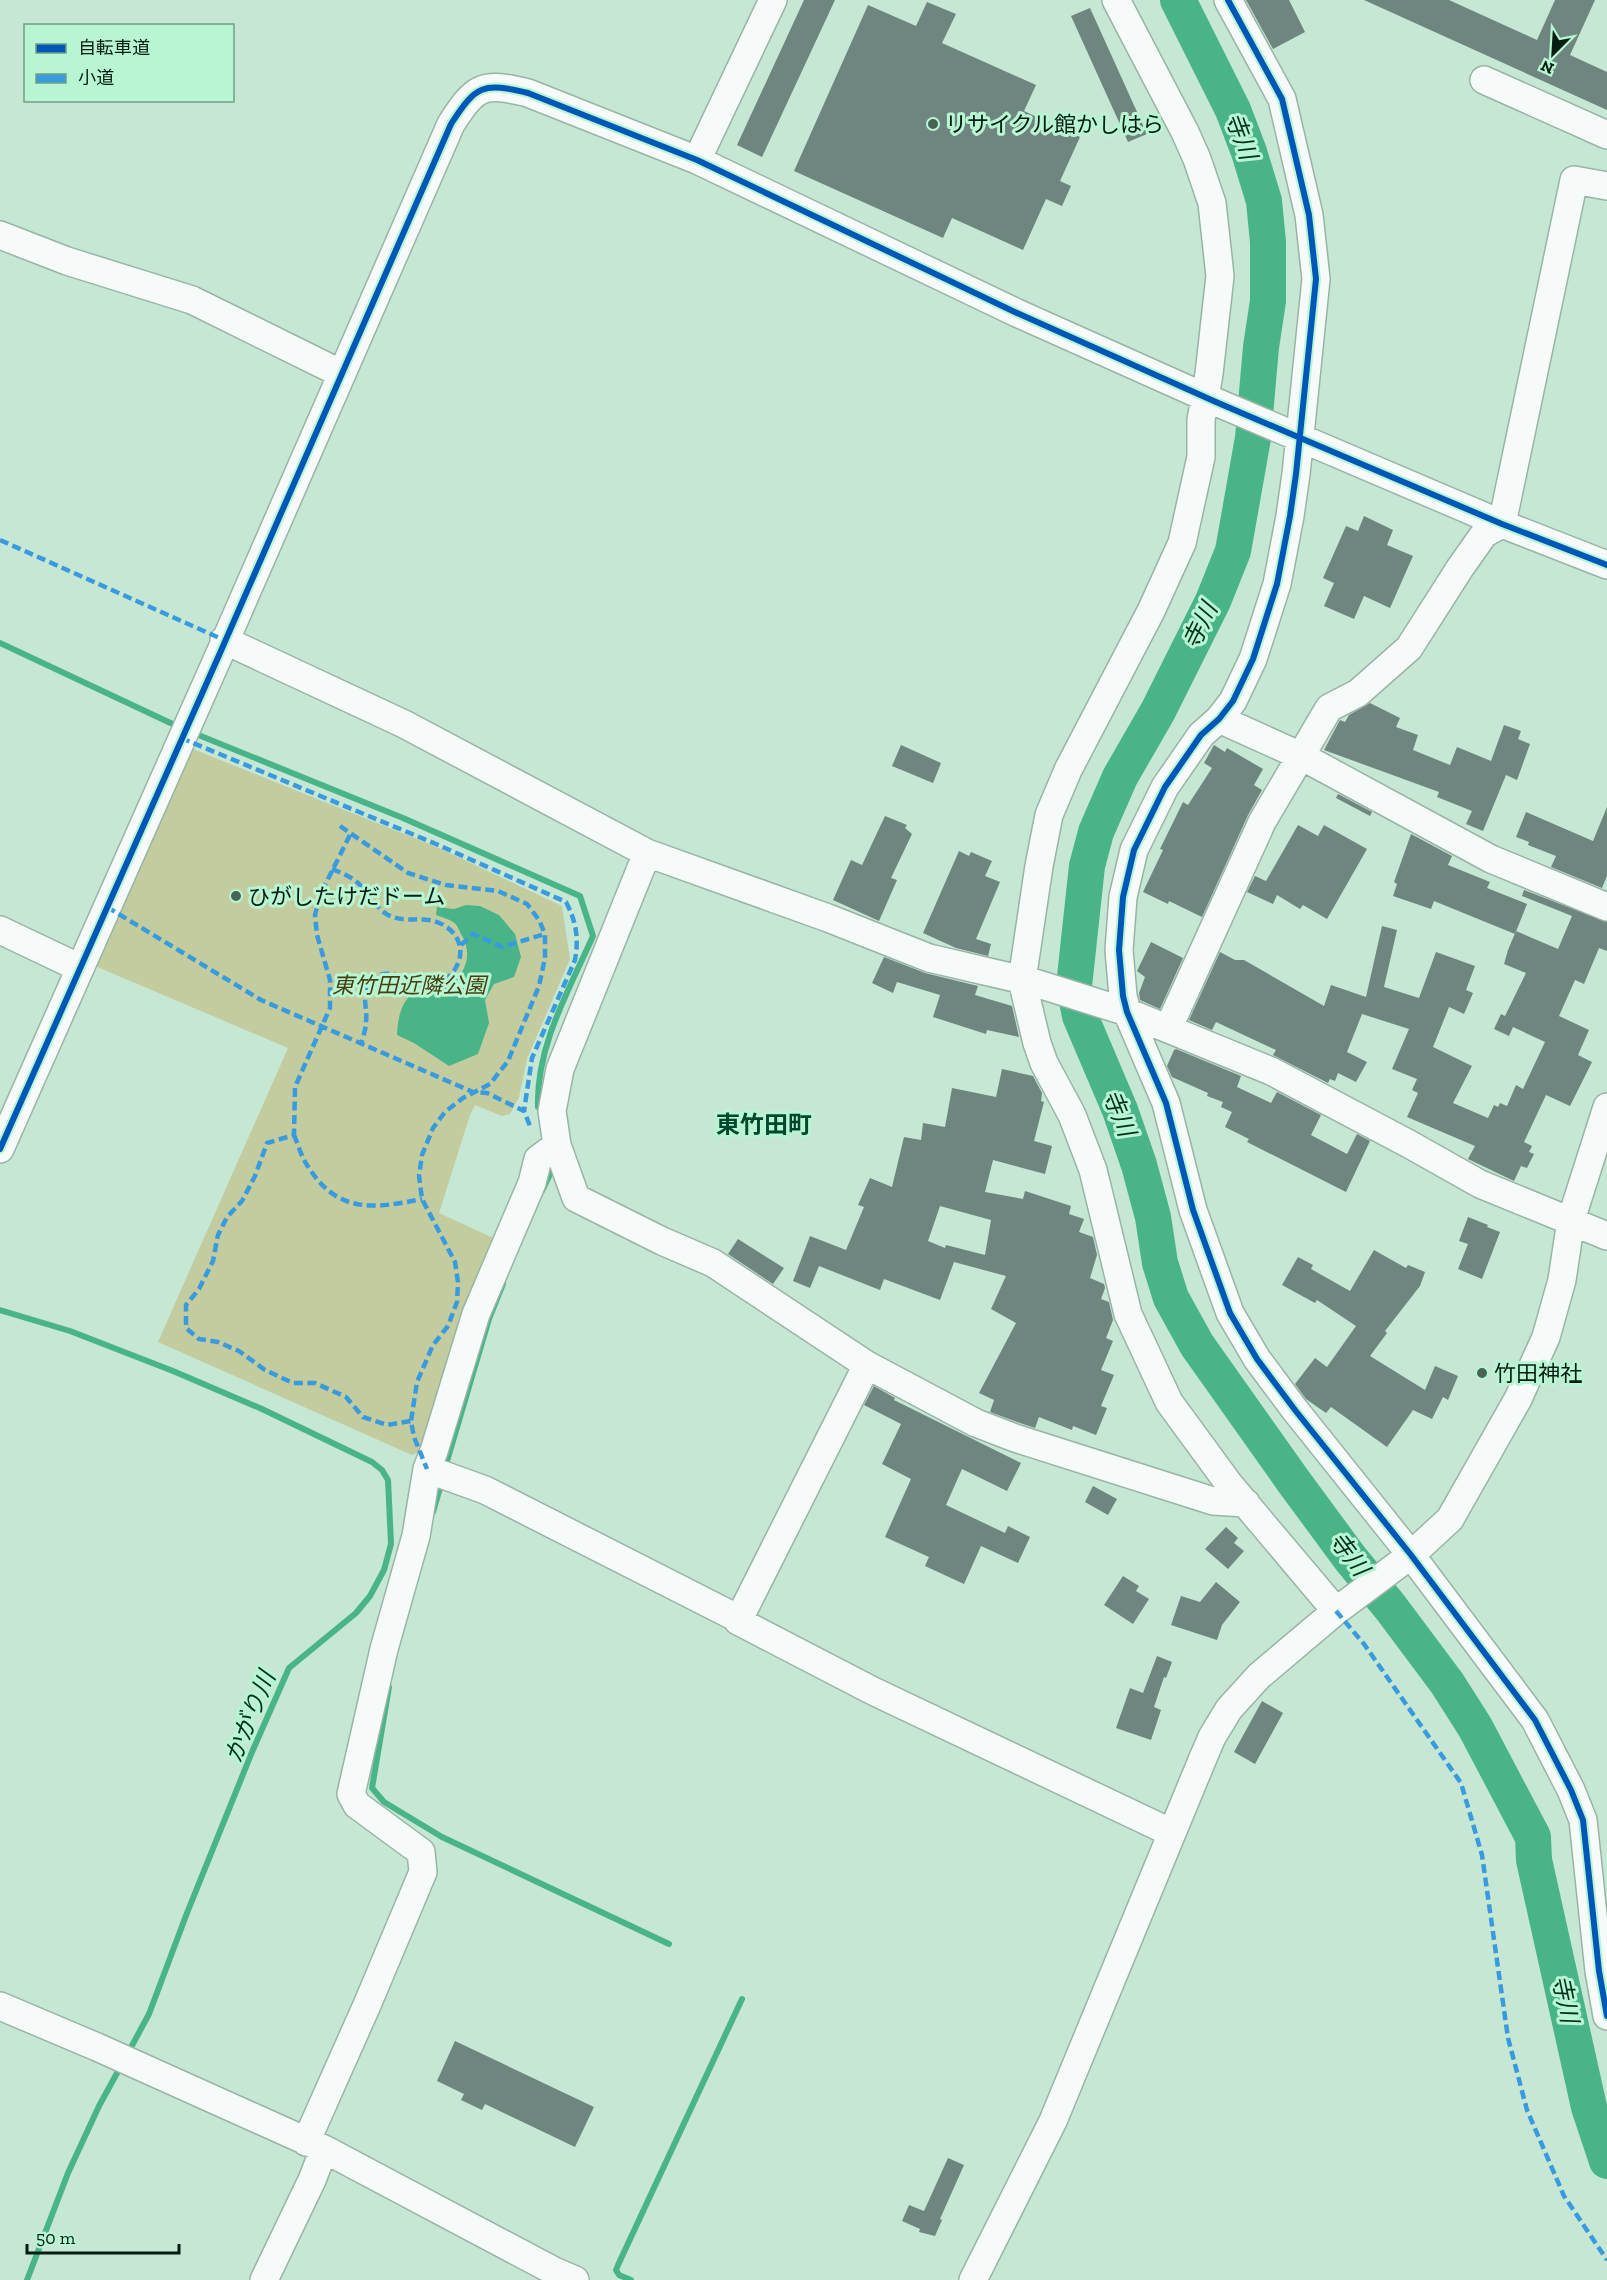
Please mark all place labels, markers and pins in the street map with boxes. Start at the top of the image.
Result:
place label: リサイクル館かしはら [945,111,1164,138]
marker: リサイクル館かしはら [926,117,940,131]
place label: ひがしたけだドーム [248,883,445,910]
marker: ひがしたけだドーム [229,889,243,903]
place label: 竹田神社 [1494,1360,1582,1387]
marker: 竹田神社 [1475,1366,1489,1380]

